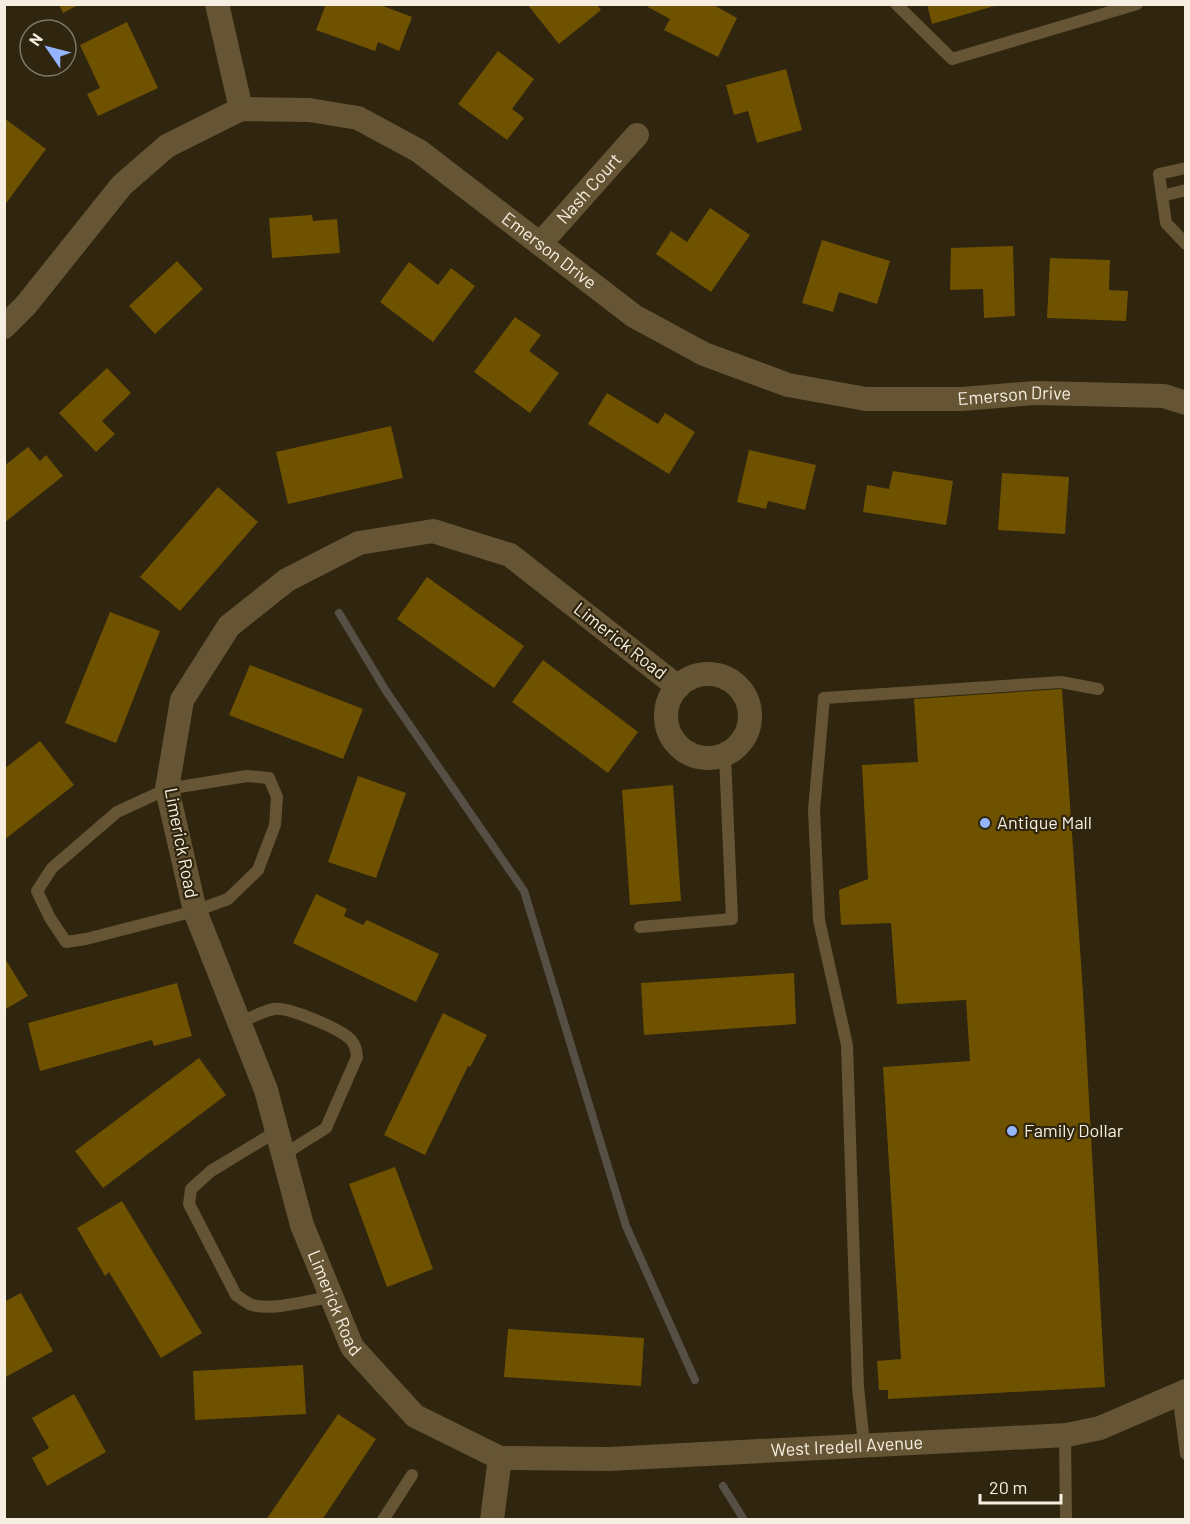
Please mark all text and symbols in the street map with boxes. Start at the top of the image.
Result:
north arrow [18,18,78,78]
text: N [24,29,46,49]
street label: Nash Court [551,148,626,228]
street label: Emerson Drive [498,207,601,293]
street label: Emerson Drive [957,381,1071,409]
street label: Limerick Road [570,597,672,683]
street label: Limerick Road [160,786,203,900]
place label: Antique Mall [997,811,1092,833]
marker: Antique Mall [978,816,992,830]
place label: Family Dollar [1024,1119,1124,1141]
marker: Family Dollar [1005,1124,1019,1138]
street label: Limerick Road [303,1247,367,1360]
street label: West Iredell Avenue [770,1431,924,1461]
scale bar [980,1467,1061,1505]
text: 20 m [989,1476,1027,1498]

